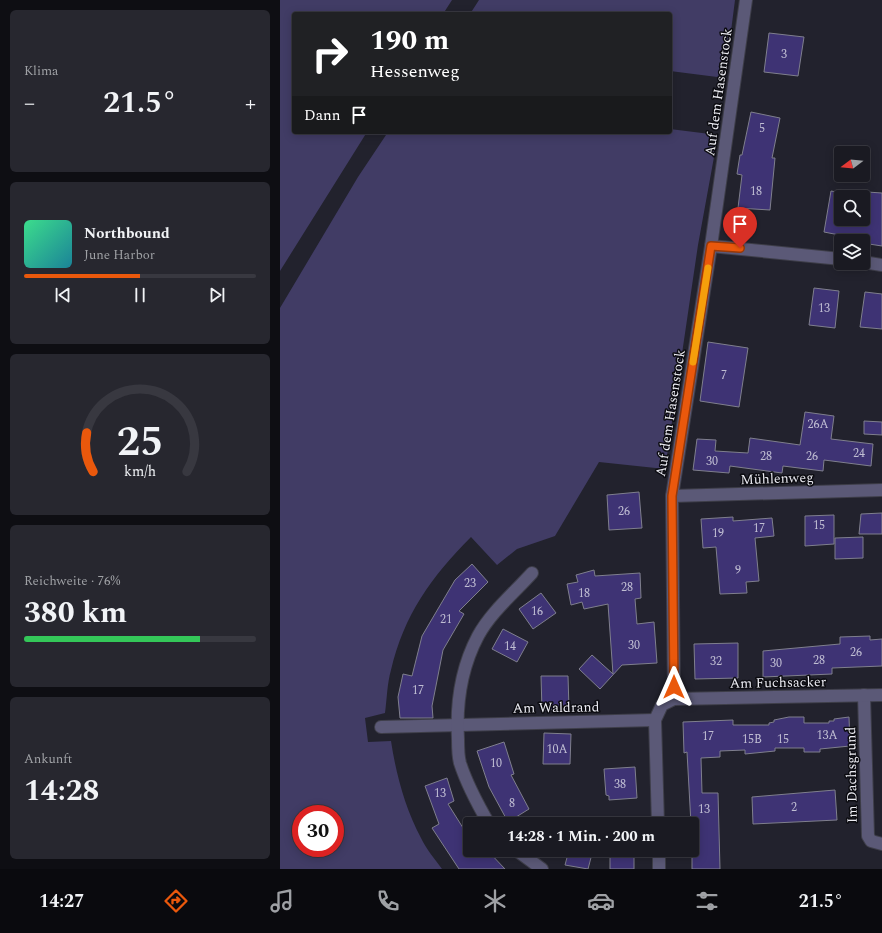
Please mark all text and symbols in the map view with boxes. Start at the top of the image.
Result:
text: 190 m [370,19,449,62]
street label: Auf dem Hasenstock [699,27,738,157]
icon: right [304,28,356,80]
house number: 3 [781,45,787,64]
text: Hessenweg [370,58,460,85]
text: Klima [24,61,58,81]
text: 21.5° [103,80,177,126]
text: − [24,87,35,120]
text: + [245,87,256,120]
text: Dann [304,104,340,127]
icon: arrive [348,104,370,126]
house number: 5 [759,119,765,138]
north arrow [834,146,870,182]
map controls [834,146,870,270]
house number: 18 [750,182,762,201]
button: search [834,190,870,226]
pin [723,207,757,248]
icon: arrive [729,213,751,235]
text: Northbound [84,222,170,245]
button: layers [834,234,870,270]
text: June Harbor [84,245,155,265]
icon: previous [52,284,74,306]
icon: pause [129,284,151,306]
icon: next [206,284,228,306]
house number: 13 [818,299,830,318]
street label: Auf dem Hasenstock [650,348,691,478]
house number: 7 [721,366,727,385]
text: 25 [117,411,163,474]
house number: 26A [807,415,829,434]
house number: 24 [853,444,865,463]
house number: 28 [760,447,772,466]
house number: 26 [806,447,818,466]
house number: 30 [706,452,718,471]
text: km/h [124,461,156,483]
street label: Mühlenweg [740,467,814,490]
house number: 26 [618,502,630,521]
house number: 15 [813,516,825,535]
house number: 17 [753,519,765,538]
house number: 19 [712,524,724,543]
house number: 9 [735,561,741,580]
text: Reichweite · 76% [24,571,120,591]
house number: 23 [464,574,476,593]
house number: 28 [621,578,633,597]
house number: 18 [578,584,590,603]
text: 380 km [24,590,127,636]
house number: 16 [531,602,543,621]
house number: 21 [440,610,452,629]
house number: 30 [628,636,640,655]
house number: 14 [504,637,516,656]
house number: 26 [850,643,862,662]
house number: 28 [813,651,825,670]
house number: 32 [710,652,722,671]
house number: 30 [770,654,782,673]
position arrow [653,666,695,708]
street label: Am Fuchsacker [729,671,827,694]
house number: 17 [412,681,424,700]
street label: Am Waldrand [512,696,600,719]
house number: 13A [816,726,838,745]
street label: Im Dachsgrund [840,726,863,823]
house number: 17 [702,727,714,746]
house number: 15B [742,730,762,749]
house number: 15 [777,730,789,749]
house number: 10A [546,740,568,759]
text: Ankunft [24,749,72,769]
house number: 10 [490,754,502,773]
text: 14:28 [24,768,99,814]
house number: 38 [614,775,626,794]
house number: 13 [434,784,446,803]
house number: 8 [509,794,515,813]
house number: 2 [791,798,797,817]
house number: 13 [698,800,710,819]
speed limit sign: 30 [292,805,344,857]
text: 14:28 · 1 Min. · 200 m [507,825,655,848]
icon: directions [162,887,190,915]
icon: music [268,887,296,915]
icon: phone [374,887,402,915]
icon: climate [481,887,509,915]
icon: car [587,887,615,915]
icon: filters [693,887,721,915]
text: 14:27 [39,888,84,915]
text: 21.5° [799,888,843,915]

